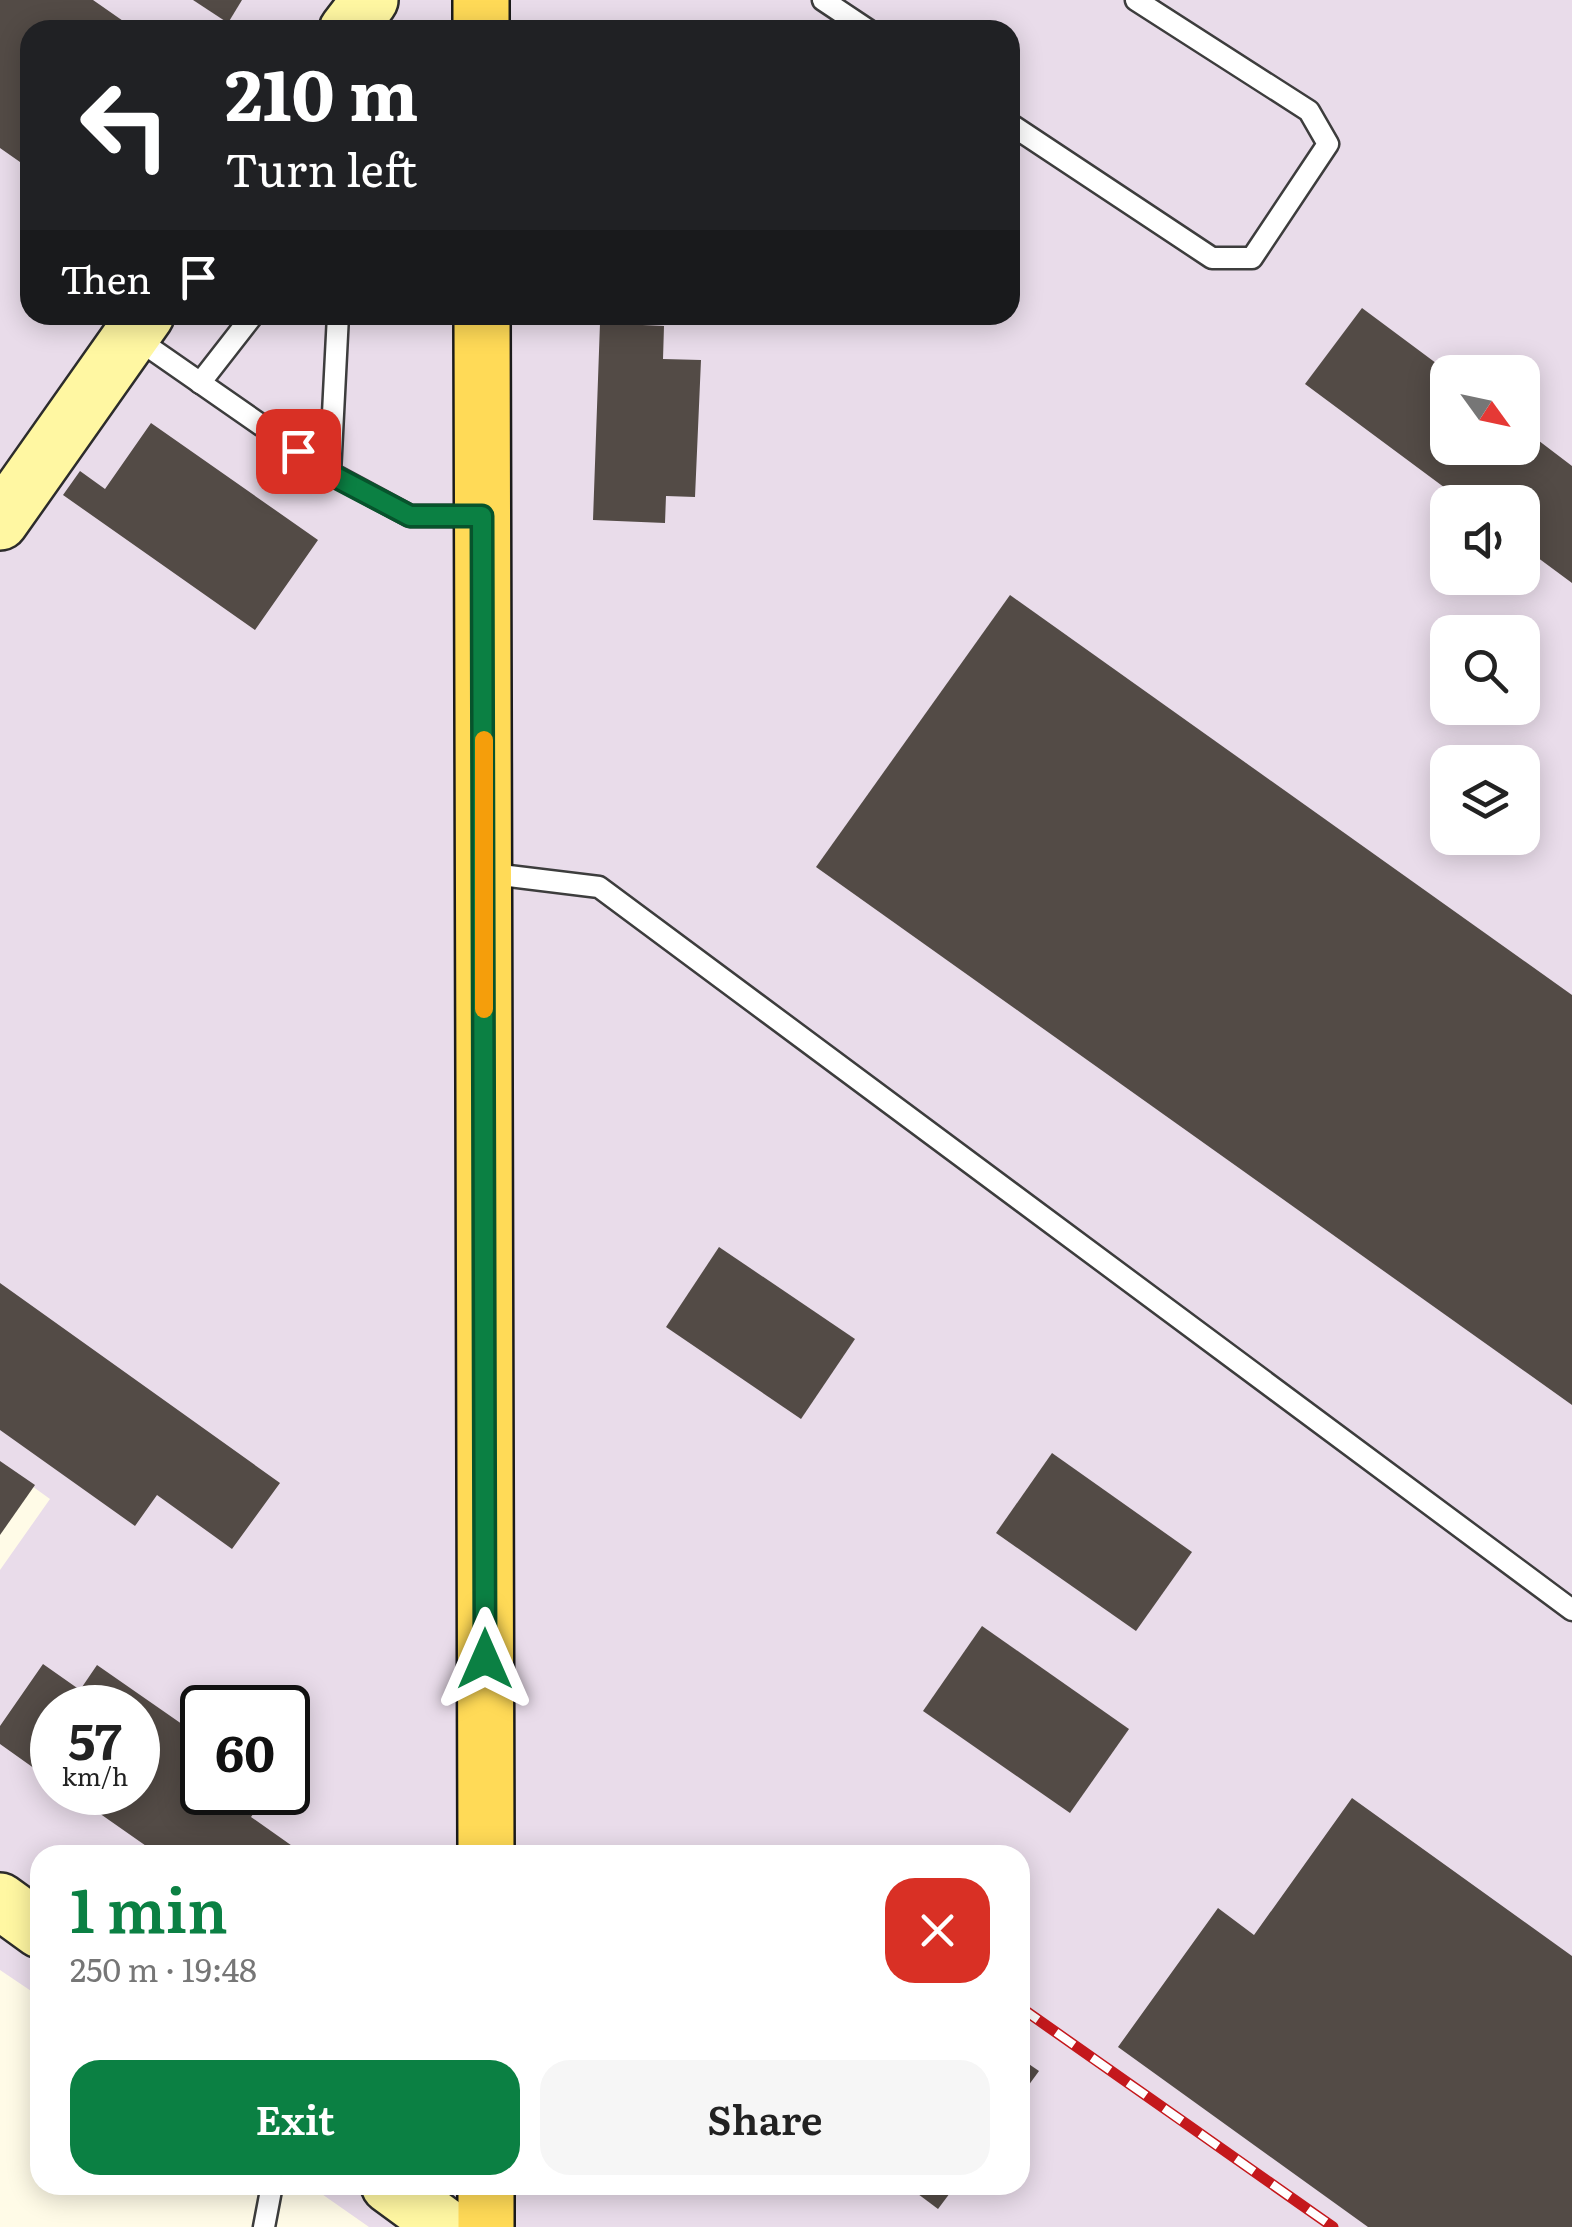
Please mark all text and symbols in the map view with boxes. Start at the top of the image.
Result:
text: 210 m [225,39,418,143]
icon: left [60,60,190,190]
text: Turn left [225,134,417,201]
text: Then [60,249,151,306]
icon: arrive [171,250,226,305]
north arrow [1430,355,1540,465]
map controls [1430,355,1540,855]
pin [256,409,341,494]
icon: arrive [271,424,326,479]
button: sound [1430,485,1540,595]
button: search [1430,615,1540,725]
button: layers [1430,745,1540,855]
position arrow [433,1607,537,1711]
speed limit sign: 60 [180,1685,310,1815]
text: 57 [68,1701,122,1775]
text: km/h [62,1757,128,1794]
text: 1 min [70,1862,228,1951]
button: close [885,1878,990,1983]
text: 250 m · 19:48 [70,1944,257,1992]
button: Exit [70,2060,520,2175]
button: Share [540,2060,990,2175]

